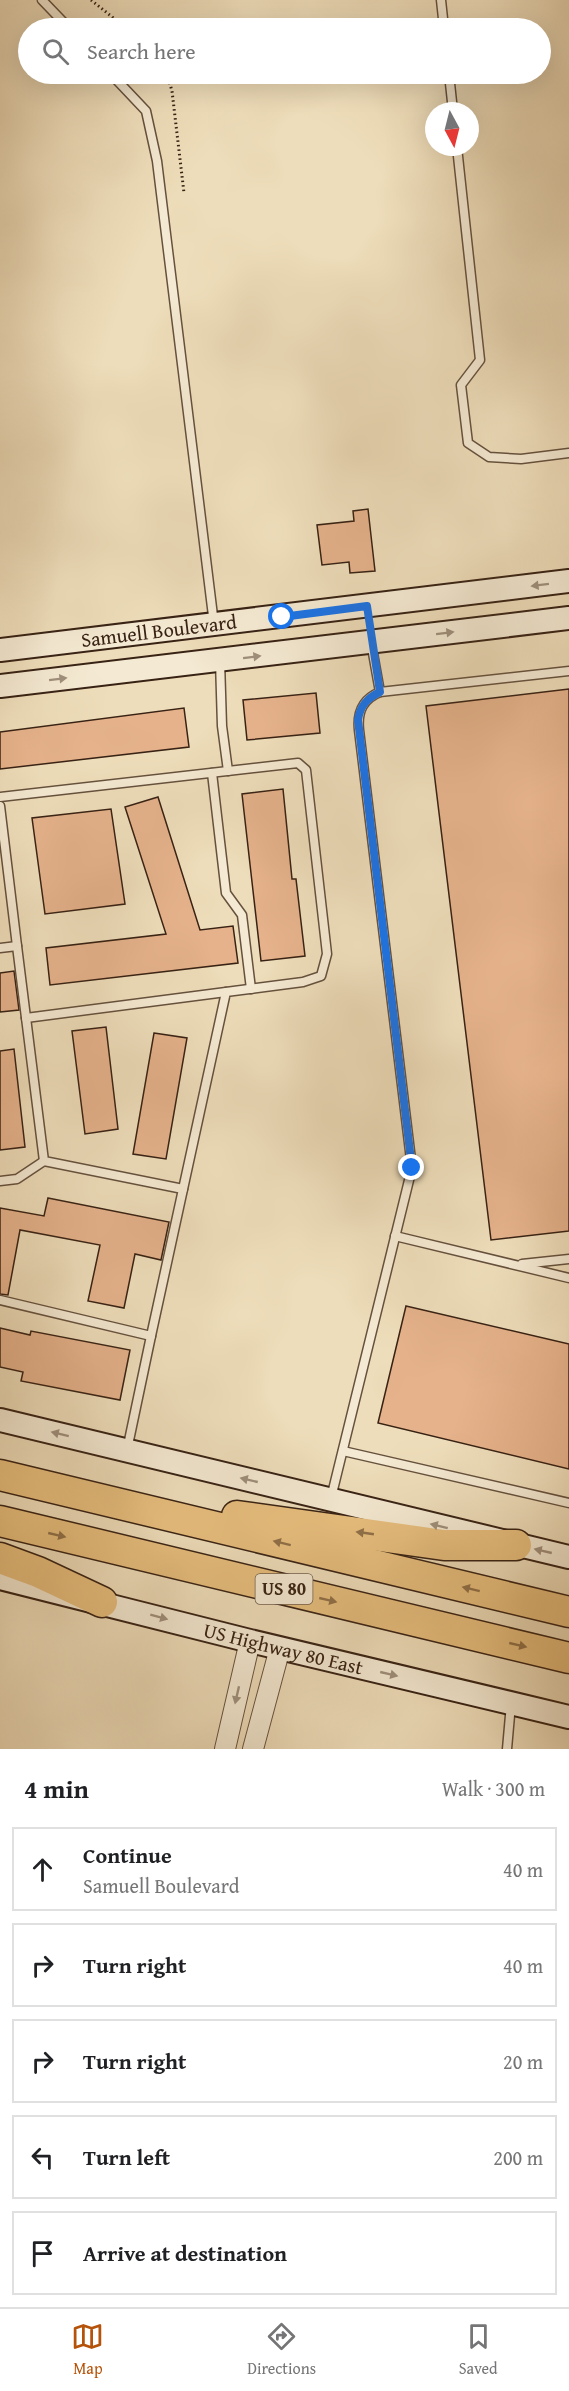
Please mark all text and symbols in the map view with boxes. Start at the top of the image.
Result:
search box [18,18,551,84]
icon: search [39,35,72,68]
text: Search here [87,35,196,67]
north arrow [425,102,479,156]
one-way arrow [530,580,549,590]
route start [268,603,294,629]
street label: Samuell Boulevard [79,606,239,654]
one-way arrow [436,628,455,638]
one-way arrow [242,652,261,661]
one-way arrow [49,674,68,684]
route end [398,1154,424,1180]
one-way arrow [51,1429,69,1439]
one-way arrow [240,1474,259,1484]
one-way arrow [430,1520,448,1530]
one-way arrow [355,1529,374,1538]
one-way arrow [48,1530,66,1540]
one-way arrow [272,1538,291,1547]
one-way arrow [533,1545,552,1555]
road number: US 80 [256,1574,312,1604]
one-way arrow [462,1583,481,1593]
one-way arrow [319,1595,337,1605]
one-way arrow [150,1613,168,1622]
street label: US Highway 80 East [200,1615,366,1681]
one-way arrow [509,1641,527,1651]
one-way arrow [380,1670,399,1679]
one-way arrow [232,1686,242,1704]
text: 4 min [24,1769,89,1808]
text: Walk · 300 m [442,1774,545,1803]
text: Continue [83,1839,172,1871]
icon: ahead [26,1853,59,1886]
text: 40 m [503,1855,543,1884]
text: Samuell Boulevard [83,1871,240,1900]
icon: right [26,1949,59,1982]
text: Turn right [83,1949,186,1981]
text: 40 m [503,1951,543,1980]
icon: right [26,2045,59,2078]
text: Turn right [83,2045,186,2077]
text: 20 m [503,2047,543,2076]
icon: left [26,2141,59,2174]
text: Turn left [83,2141,170,2173]
text: 200 m [493,2143,543,2172]
icon: arrive [26,2237,59,2270]
text: Arrive at destination [83,2237,287,2269]
tab: Map [71,2320,104,2380]
tab: Directions [247,2320,316,2380]
tab: Saved [459,2320,498,2380]

